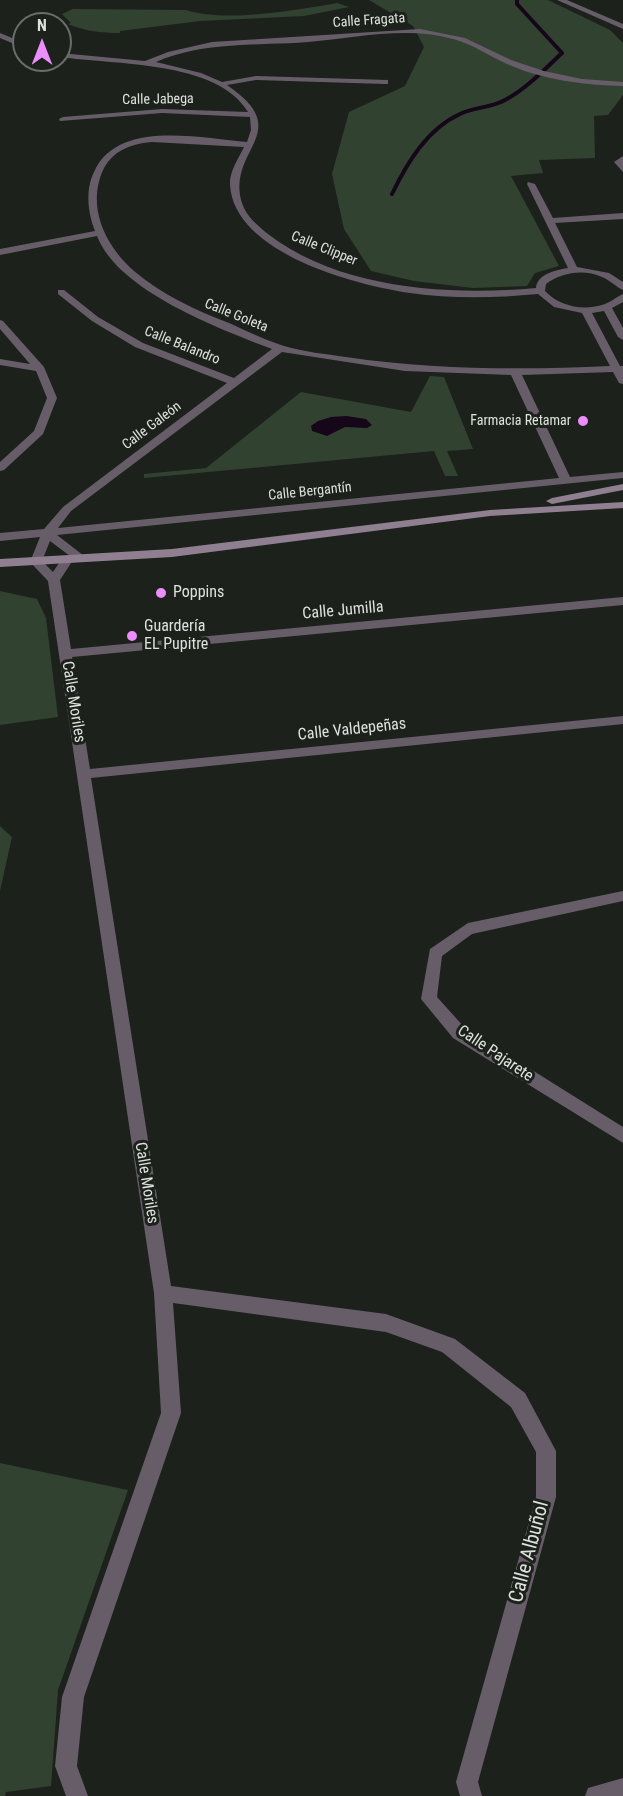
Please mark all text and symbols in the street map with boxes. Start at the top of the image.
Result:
street label: Calle Fragata [332,10,406,32]
north arrow [12,12,72,72]
text: N [37,16,47,35]
street label: Calle Jabega [122,91,194,109]
street label: Calle Clipper [288,228,360,270]
street label: Calle Goleta [202,296,270,336]
street label: Calle Balandro [142,323,222,369]
street label: Calle Galeón [119,398,185,454]
place label: Farmacia Retamar [470,413,571,429]
marker: Farmacia Retamar [576,414,590,428]
street label: Calle Bergantín [267,479,353,505]
place label: Poppins [173,583,224,603]
marker: Poppins [154,586,168,600]
street label: Calle Jumilla [302,598,384,624]
place label: Guardería EL Pupitre [144,617,208,655]
marker: Guardería EL Pupitre [125,629,139,643]
street label: Calle Moriles [57,660,89,744]
street label: Calle Valdepeñas [297,715,407,745]
street label: Calle Pajarete [453,1022,537,1086]
street label: Calle Moriles [130,1141,162,1225]
street label: Calle Albuñol [505,1499,555,1605]

